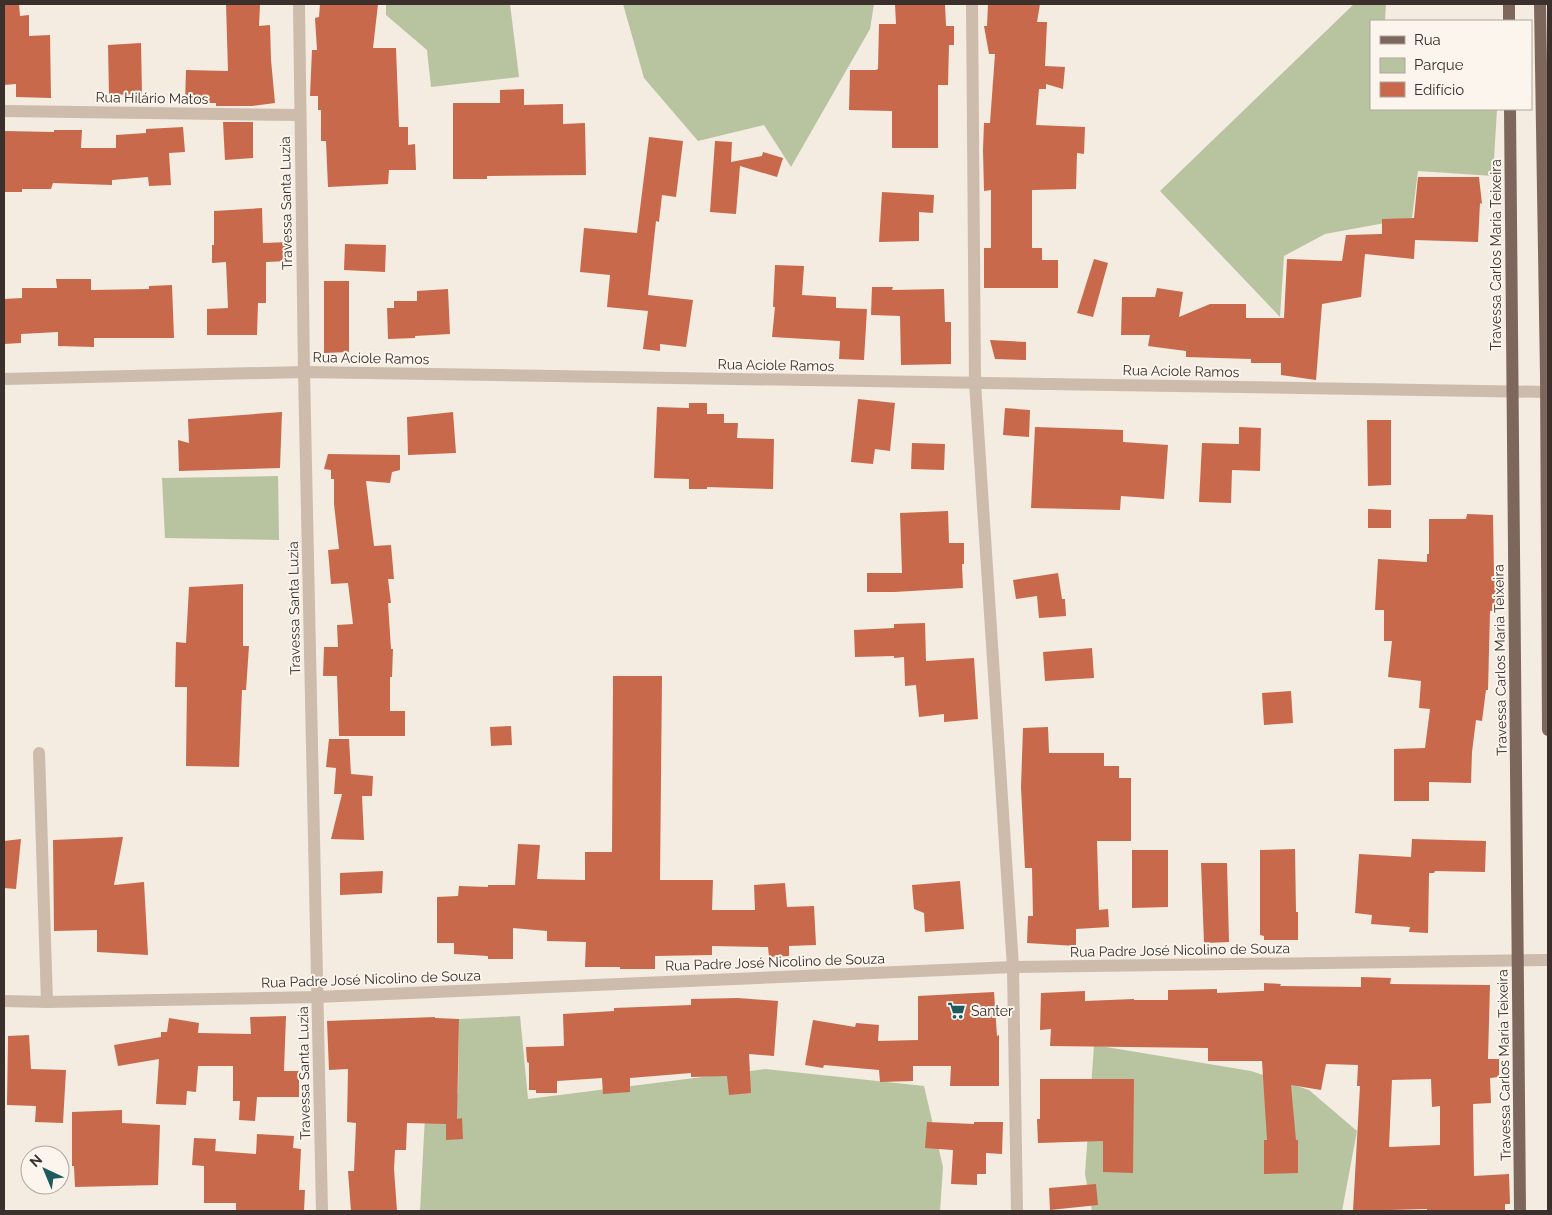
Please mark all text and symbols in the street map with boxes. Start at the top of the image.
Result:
legend [1370,20,1532,110]
text: Rua [1414,31,1441,49]
text: Parque [1414,56,1464,74]
text: Edifício [1414,81,1464,99]
street label: Rua Hilário Matos [96,89,209,107]
street label: Travessa Santa Luzia [277,136,295,270]
street label: Travessa Carlos Maria Teixeira [1488,159,1504,351]
street label: Rua Aciole Ramos [313,349,430,367]
street label: Rua Aciole Ramos [718,356,835,374]
street label: Rua Aciole Ramos [1123,362,1240,380]
street label: Travessa Santa Luzia [285,541,303,675]
street label: Travessa Carlos Maria Teixeira [1490,564,1510,756]
street label: Rua Padre José Nicolino de Souza [1070,940,1290,960]
street label: Rua Padre José Nicolino de Souza [665,950,885,974]
street label: Rua Padre José Nicolino de Souza [261,967,481,991]
street label: Travessa Carlos Maria Teixeira [1494,969,1514,1161]
supermarket icon: Santer [947,1001,967,1021]
place label: Santer [971,1003,1013,1019]
street label: Travessa Santa Luzia [295,1006,313,1140]
north arrow [20,1145,70,1195]
text: N [27,1151,45,1170]

